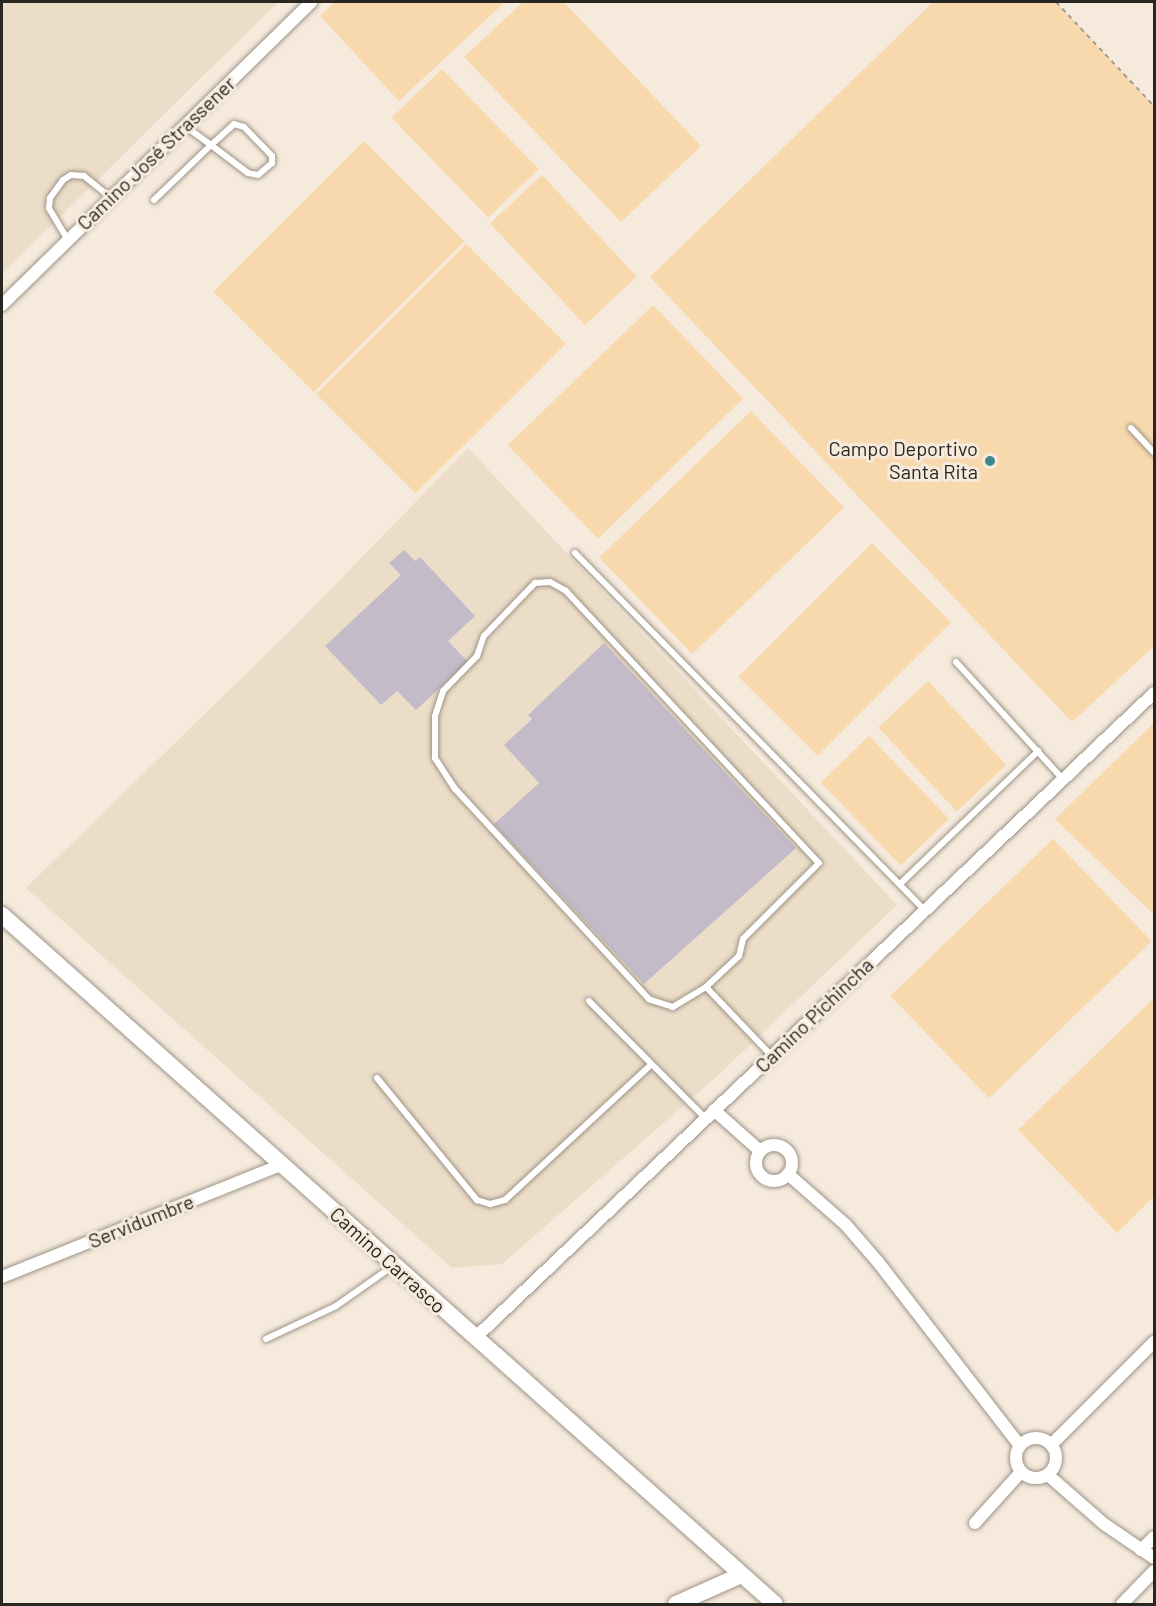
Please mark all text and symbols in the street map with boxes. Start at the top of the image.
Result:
street label: Camino José Strassener [72,71,240,235]
place label: Campo Deportivo Santa Rita [829,437,978,484]
marker: Campo Deportivo Santa Rita [983,454,997,468]
street label: Camino Pichincha [750,953,878,1077]
street label: Servidumbre [85,1189,197,1253]
street label: Camino Carrasco [325,1202,451,1318]

